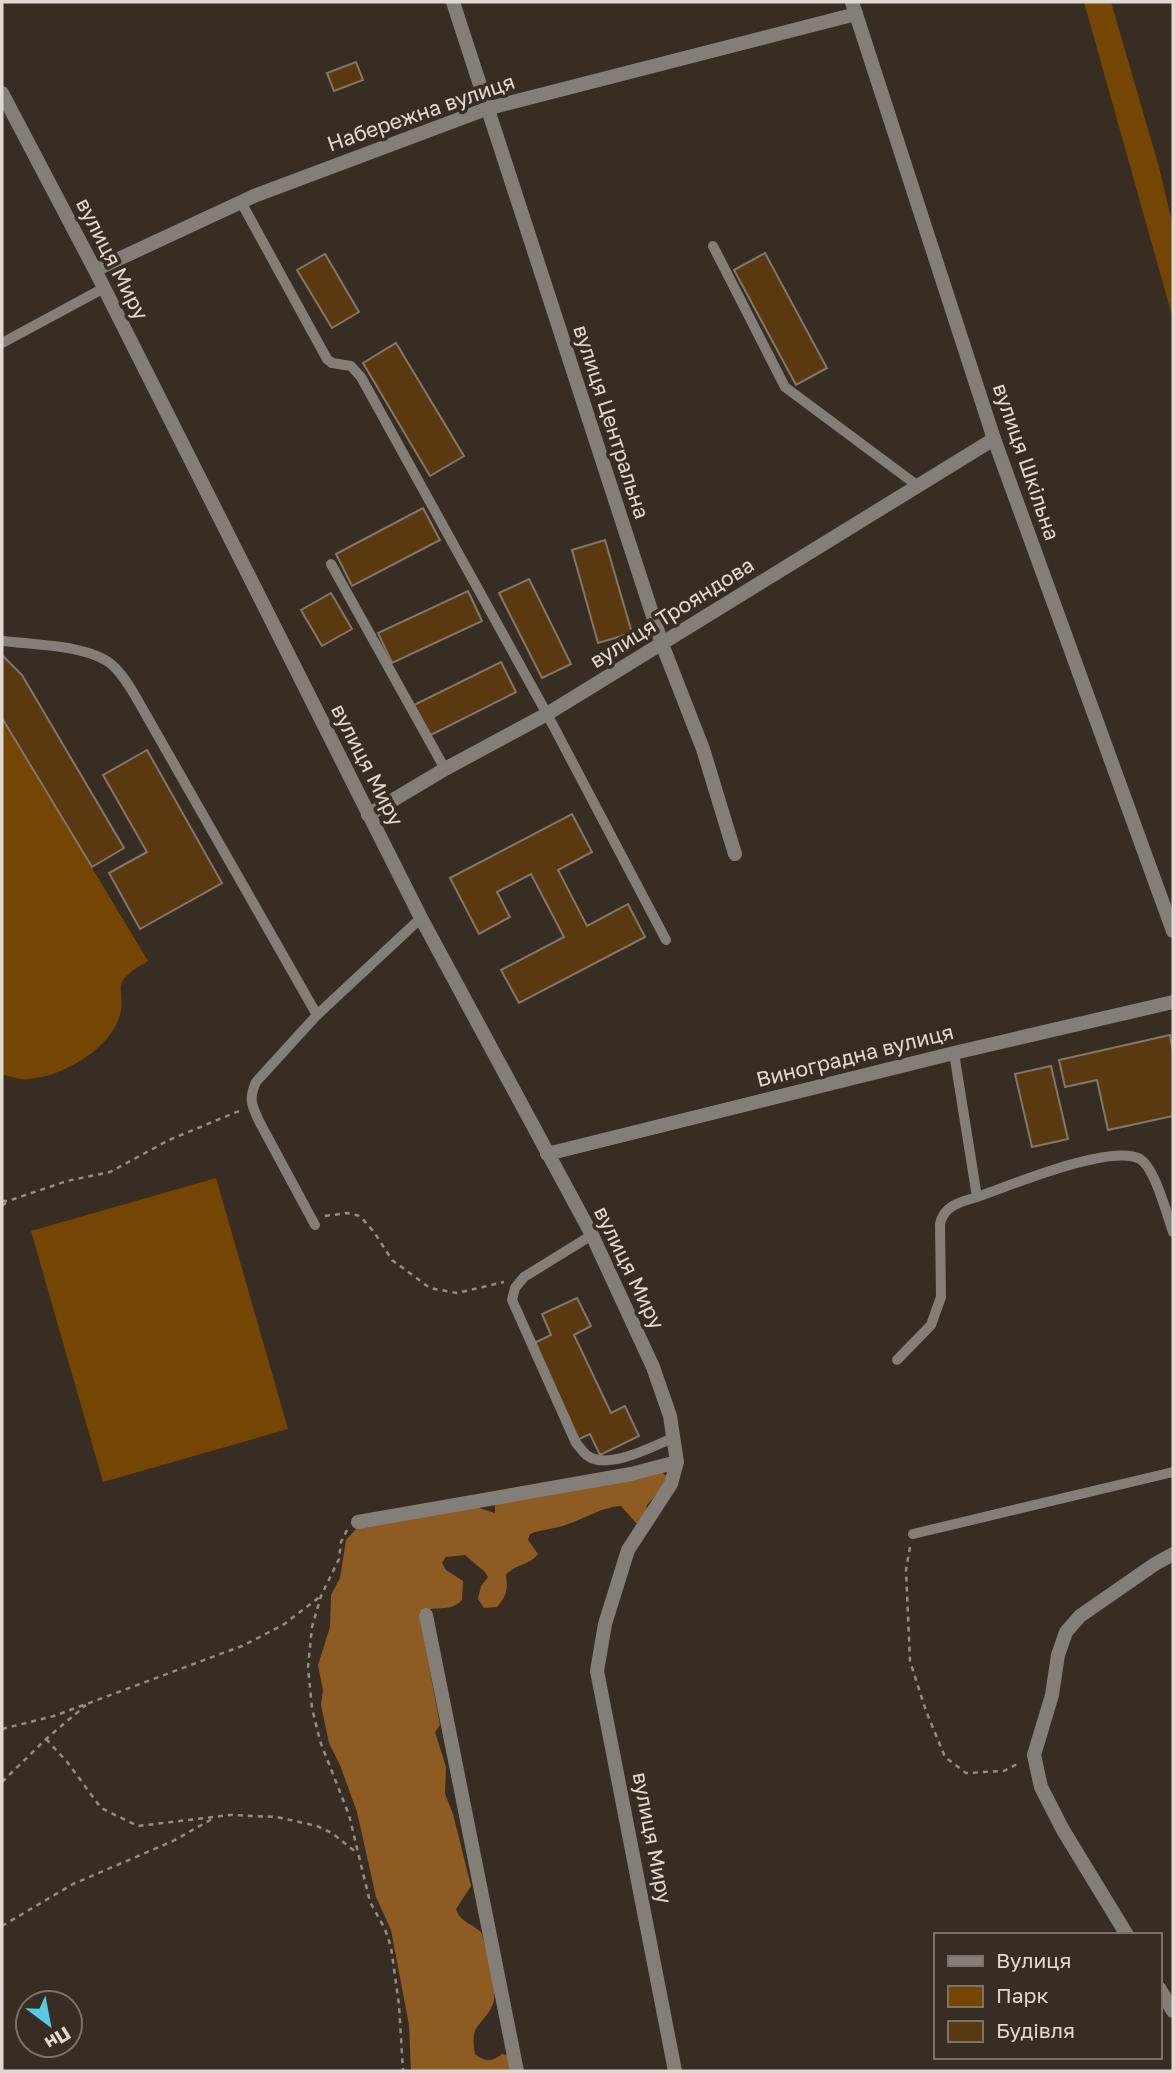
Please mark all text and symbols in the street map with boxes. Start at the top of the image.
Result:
street label: Набережна вулиця [323,68,518,156]
street label: вулиця Миру [71,193,155,324]
street label: вулиця Центральна [568,322,656,522]
street label: вулиця Шкільна [988,380,1066,544]
street label: вулиця Трояндова [585,551,758,673]
street label: вулиця Миру [326,699,410,830]
street label: Виноградна вулиця [753,1018,956,1092]
street label: вулиця Миру [589,1202,671,1333]
street label: вулиця Миру [627,1770,679,1906]
legend [934,1933,1161,2059]
text: Вулиця [996,1947,1072,1973]
text: Парк [996,1982,1049,2008]
north arrow [14,1989,84,2059]
text: Будівля [996,2017,1075,2043]
text: Пн [41,2022,75,2055]

